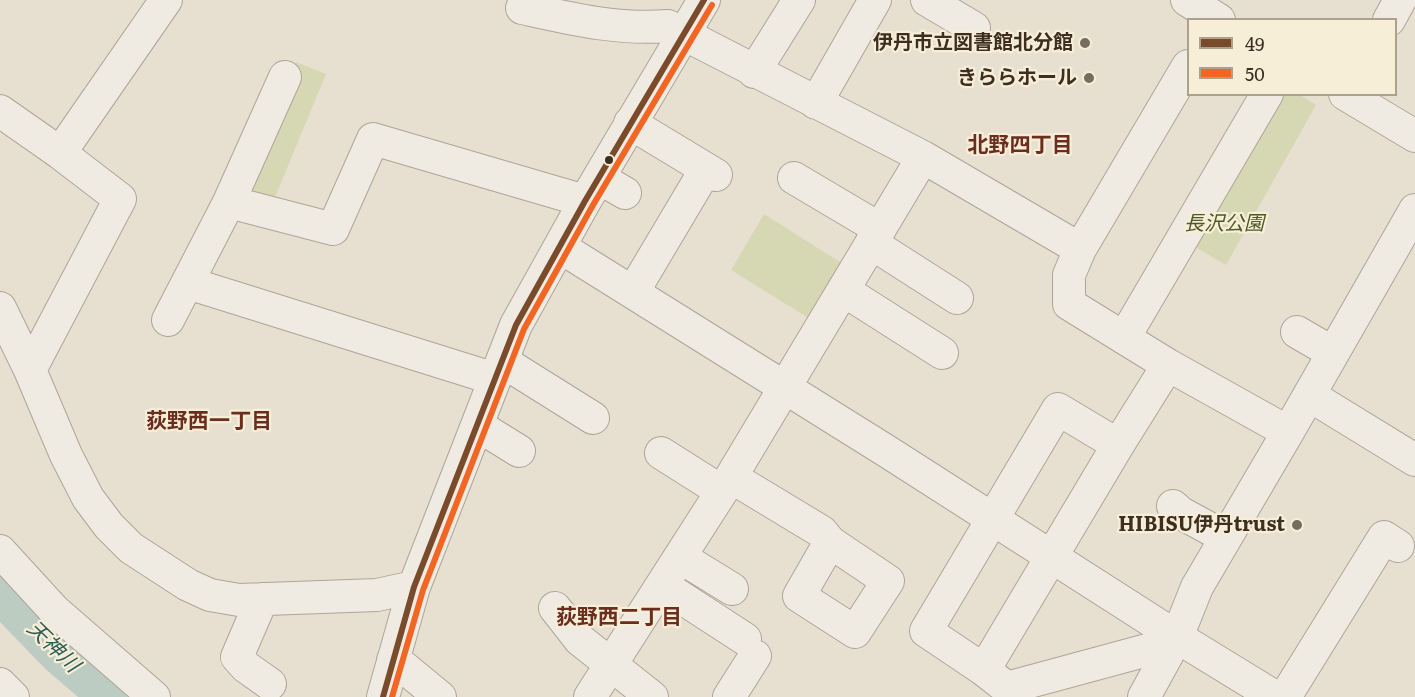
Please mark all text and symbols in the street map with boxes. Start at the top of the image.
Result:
legend [1187,18,1397,96]
text: 49 [1245,30,1264,57]
place label: 伊丹市立図書館北分館 [873,31,1073,55]
marker: 伊丹市立図書館北分館 [1078,36,1092,50]
text: 50 [1245,60,1265,87]
place label: きららホール [957,66,1077,90]
marker: きららホール [1082,71,1096,85]
district label: 北野四丁目 [968,133,1072,159]
unlabelled marker [603,154,615,166]
park label: 長沢公園 [1184,212,1264,236]
district label: 荻野西一丁目 [146,409,272,435]
place label: HIBISU伊丹trust [1118,513,1285,537]
marker: HIBISU伊丹trust [1290,518,1304,532]
district label: 荻野西二丁目 [556,605,682,631]
water label: 天神川 [22,616,84,678]

